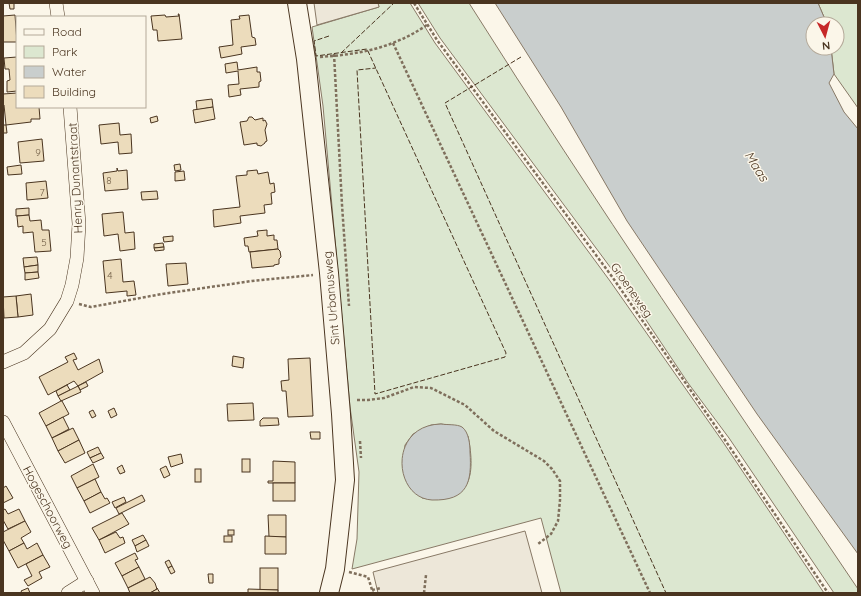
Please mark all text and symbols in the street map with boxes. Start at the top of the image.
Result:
legend [16,16,146,108]
north arrow [805,16,845,56]
text: Road [52,24,82,39]
text: N [821,39,831,53]
text: Park [52,44,77,59]
text: Water [52,64,87,79]
text: Building [52,84,96,99]
street label: Henry Dunantstraat [65,122,85,234]
house number: 9 [35,146,41,159]
water label: Maas [742,148,773,185]
house number: 8 [106,174,112,187]
house number: 7 [39,186,45,199]
house number: 5 [41,236,47,249]
street label: Sint Urbanusweg [319,251,343,345]
street label: Groeneweg [608,260,656,320]
house number: 4 [107,269,113,282]
street label: Hogeschoorweg [20,463,76,551]

